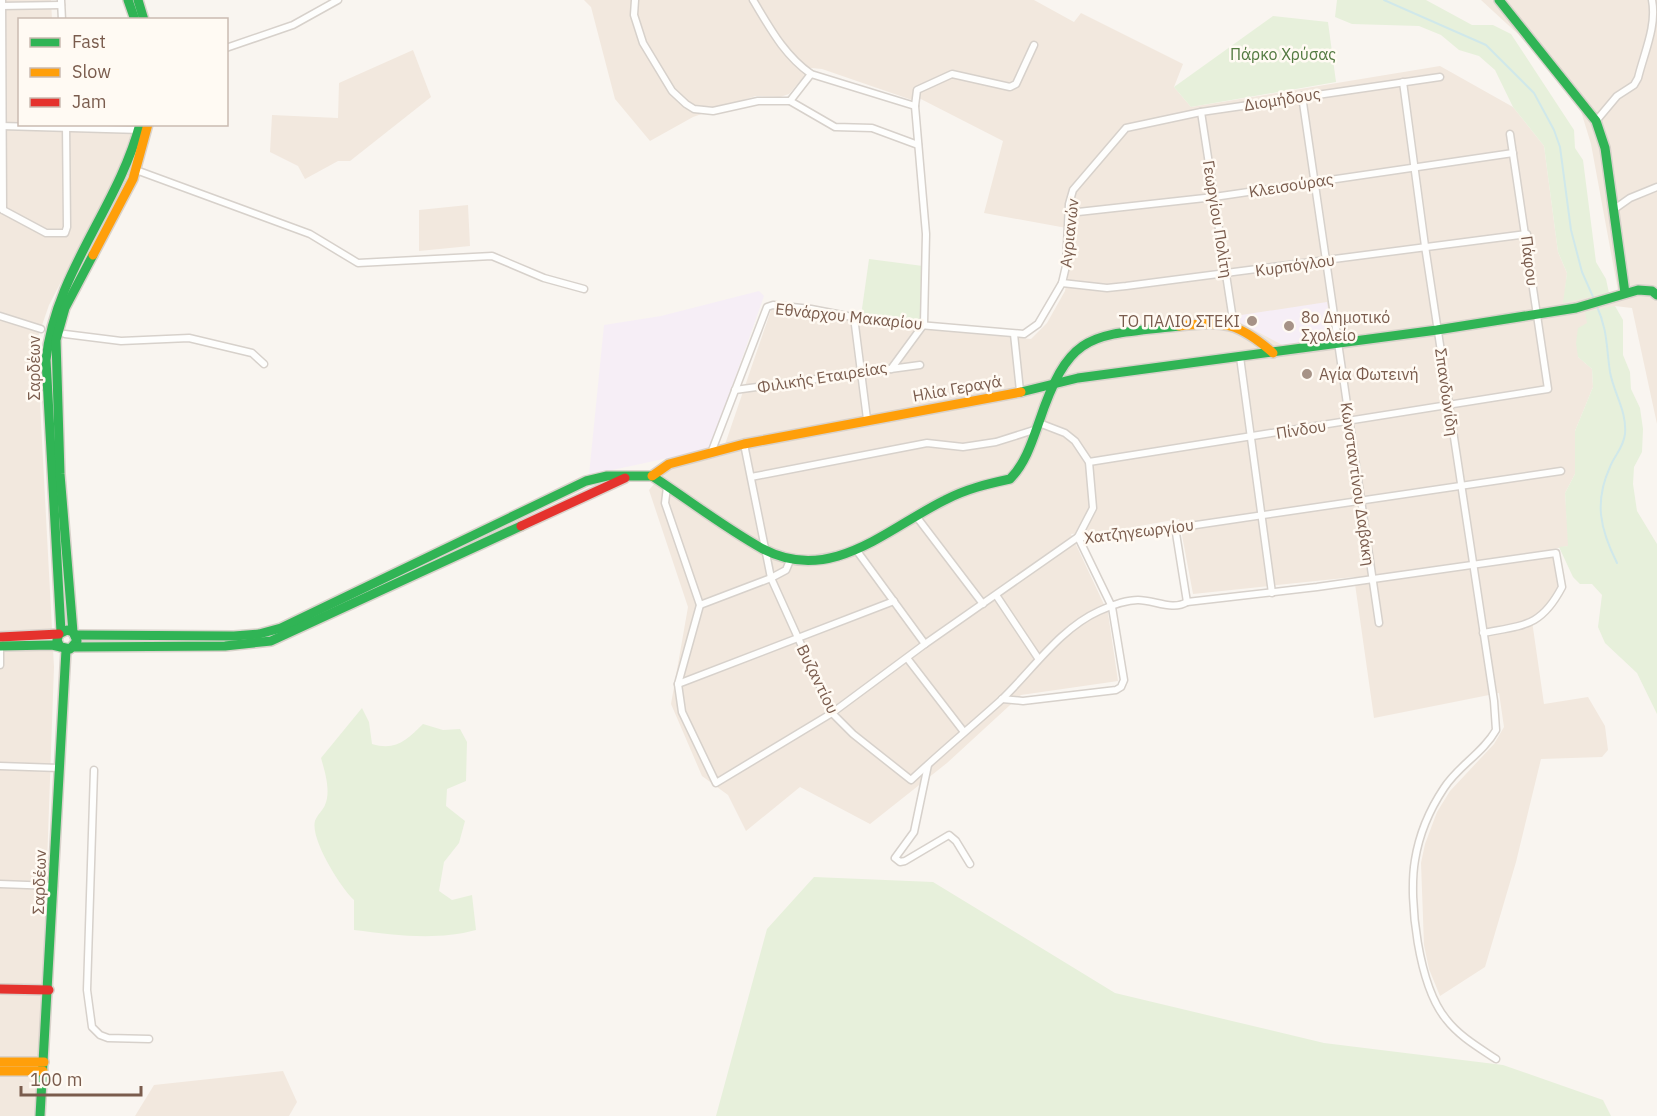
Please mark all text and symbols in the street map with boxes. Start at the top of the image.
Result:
legend [18,18,228,126]
text: Fast [72,30,106,53]
park label: Πάρκο Χρύσας [1230,44,1336,64]
text: Slow [72,60,111,83]
street label: Διομήδους [1242,83,1322,115]
text: Jam [72,90,107,113]
street label: Γεωργίου Πολίτη [1199,159,1237,279]
street label: Κλεισούρας [1247,168,1335,202]
street label: Αγριανών [1055,197,1083,269]
street label: Πάφου [1517,235,1543,287]
street label: Κυρπόγλου [1254,250,1336,280]
street label: Εθνάρχου Μακαρίου [774,298,924,334]
place label: 8ο Δημοτικό Σχολείο [1301,307,1390,345]
place label: ΤΟ ΠΑΛΙΟ ΣΤΕΚΙ [1119,311,1240,331]
marker: ΤΟ ΠΑΛΙΟ ΣΤΕΚΙ [1245,314,1259,328]
marker: 8ο Δημοτικό Σχολείο [1282,319,1296,333]
street label: Σαρδέων [24,335,44,401]
street label: Σπανδωνίδη [1431,347,1463,437]
street label: Φιλικής Εταιρείας [755,357,889,397]
place label: Αγία Φωτεινή [1319,364,1419,384]
marker: Αγία Φωτεινή [1300,367,1314,381]
street label: Ηλία Γεραγά [911,370,1003,406]
street label: Κωνσταντίνου Δαβάκη [1337,401,1379,567]
street label: Πίνδου [1274,415,1328,443]
street label: Χατζηγεωργίου [1083,514,1195,548]
street label: Βυζαντίου [793,641,843,717]
street label: Σαρδέων [28,849,50,915]
scale bar [21,1059,141,1097]
text: 100 m [30,1068,82,1091]

